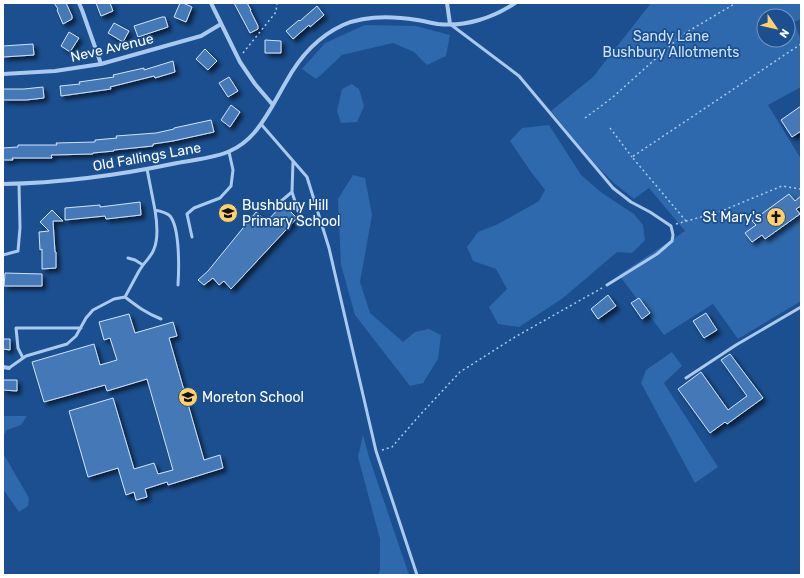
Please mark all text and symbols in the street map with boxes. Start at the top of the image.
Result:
north arrow [756,8,796,48]
text: N [776,26,791,40]
park label: Sandy Lane Bushbury Allotments [603,28,739,61]
street label: Neve Avenue [69,30,155,66]
street label: Old Fallings Lane [92,139,203,175]
place label: Bushbury Hill Primary School [242,197,340,230]
school or university icon: Bushbury Hill Primary School [217,202,239,224]
church icon: St Mary's [765,206,787,228]
place label: St Mary's [703,209,762,226]
school or university icon: Moreton School [177,386,199,408]
place label: Moreton School [202,389,304,406]

